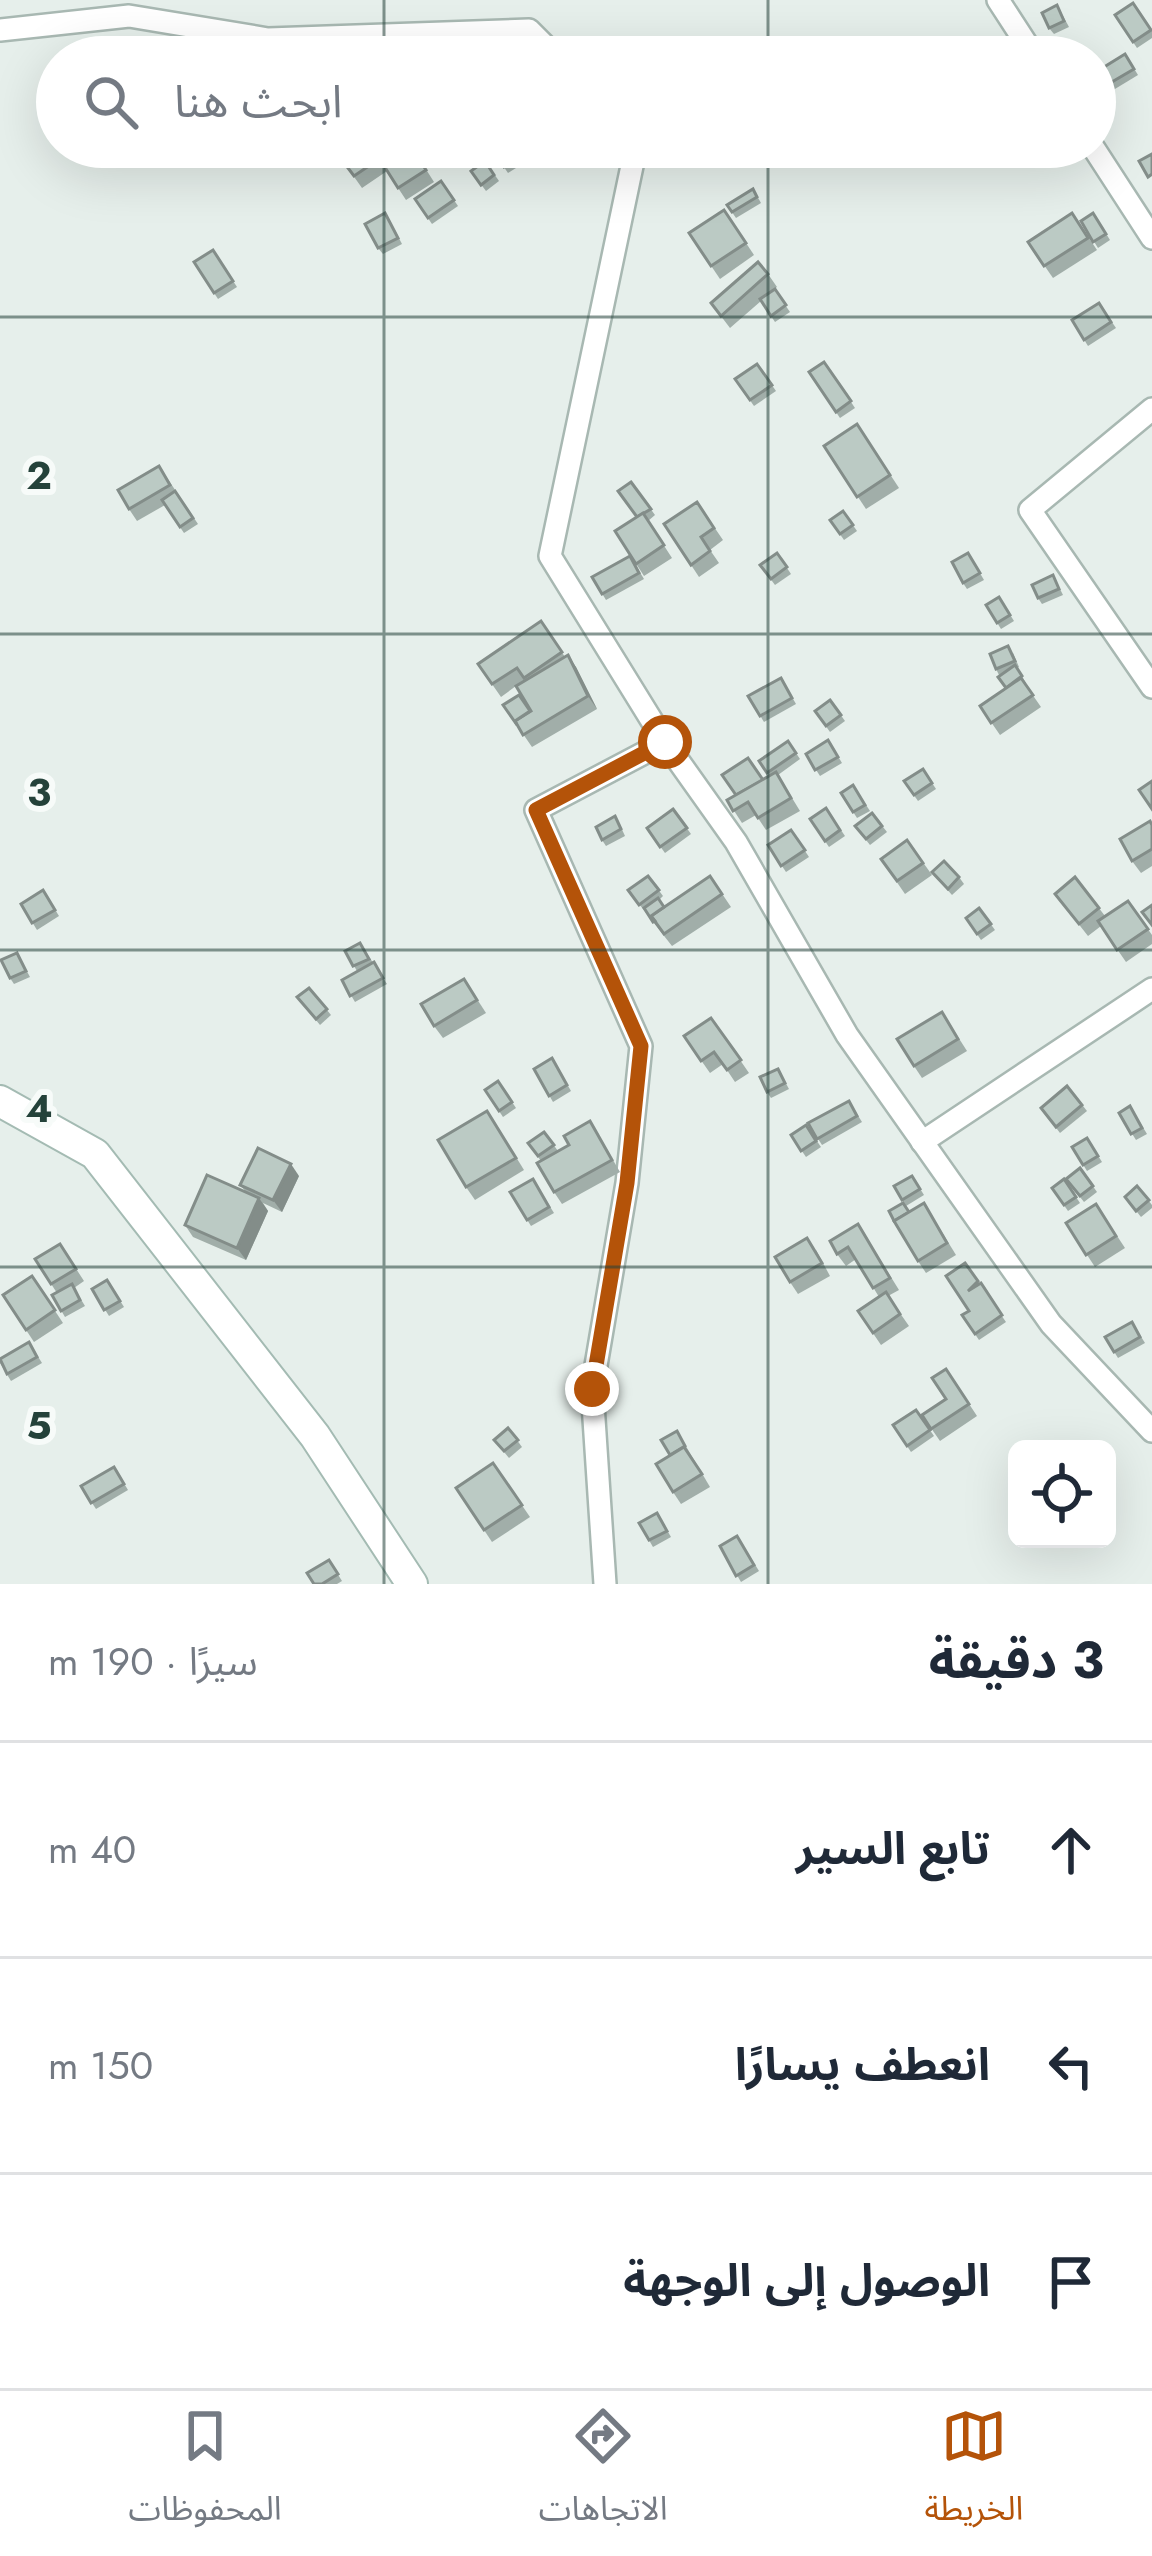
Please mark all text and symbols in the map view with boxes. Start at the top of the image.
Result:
search box [36,36,1116,168]
icon: search [78,69,144,135]
text: ابحث هنا [174,69,343,134]
text: 2 [26,447,52,504]
route start [638,715,692,769]
text: 3 [27,764,51,821]
text: 4 [25,1080,53,1137]
route end [565,1362,619,1416]
text: 5 [26,1397,52,1454]
map controls [1008,1440,1116,1548]
button: locate [1008,1440,1116,1548]
text: 3 دقيقة [929,1623,1104,1697]
text: سيرًا · 190 m [48,1633,258,1690]
text: تابع السير [796,1816,990,1881]
icon: ahead [1038,1817,1104,1883]
text: 40 m [48,1821,136,1878]
text: انعطف يسارًا [735,2032,990,2097]
icon: left [1038,2033,1104,2099]
text: 150 m [48,2037,153,2094]
text: الوصول إلى الوجهة [623,2248,990,2313]
icon: arrive [1038,2249,1104,2315]
tab: المحفوظات [129,2403,282,2544]
tab: الاتجاهات [539,2403,668,2544]
tab: الخريطة [925,2403,1023,2544]

